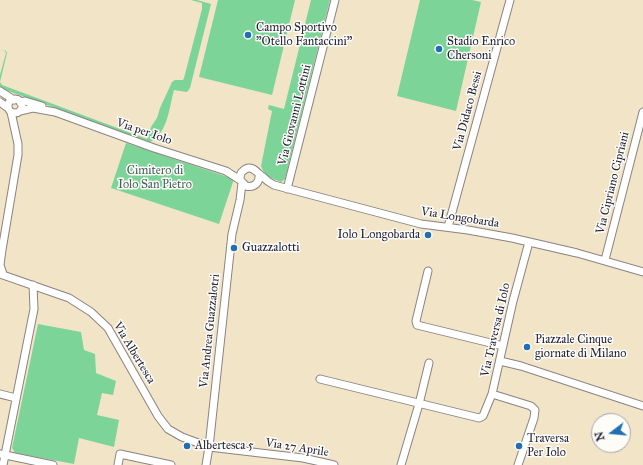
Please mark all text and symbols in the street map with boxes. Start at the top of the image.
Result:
place label: Campo Sportivo "Otello Fantaccini" [256,21,352,49]
marker: Campo Sportivo "Otello Fantaccini" [243,30,253,40]
place label: Stadio Enrico Chersoni [447,35,515,63]
marker: Stadio Enrico Chersoni [434,44,444,54]
street label: Via Giovanni Lottini [275,63,315,167]
street label: Via Didaco Bessi [450,70,486,152]
street label: Via per Iolo [114,116,174,148]
street label: Via Cipriano Cipriani [593,130,633,236]
park label: Cimitero di Iolo San Pietro [118,164,192,192]
street label: Via Longobarda [420,205,500,231]
place label: Iolo Longobarda [337,228,420,242]
marker: Iolo Longobarda [423,230,433,240]
place label: Guazzalotti [242,241,300,255]
marker: Guazzalotti [229,243,239,253]
street label: Via Andrea Guazzalotri [197,273,223,389]
street label: Via Traversa di Iolo [478,282,514,378]
street label: Via Albertesca [110,319,158,387]
place label: Piazzale Cinque giornate di Milano [535,333,626,361]
marker: Piazzale Cinque giornate di Milano [522,342,532,352]
north arrow [591,413,631,453]
text: N [592,430,607,442]
place label: Traversa Per Iolo [527,432,569,460]
street label: Via 27 Aprile [264,436,330,460]
place label: Albertesca 5 [195,439,254,453]
marker: Albertesca 5 [182,441,192,451]
marker: Traversa Per Iolo [514,441,524,451]

